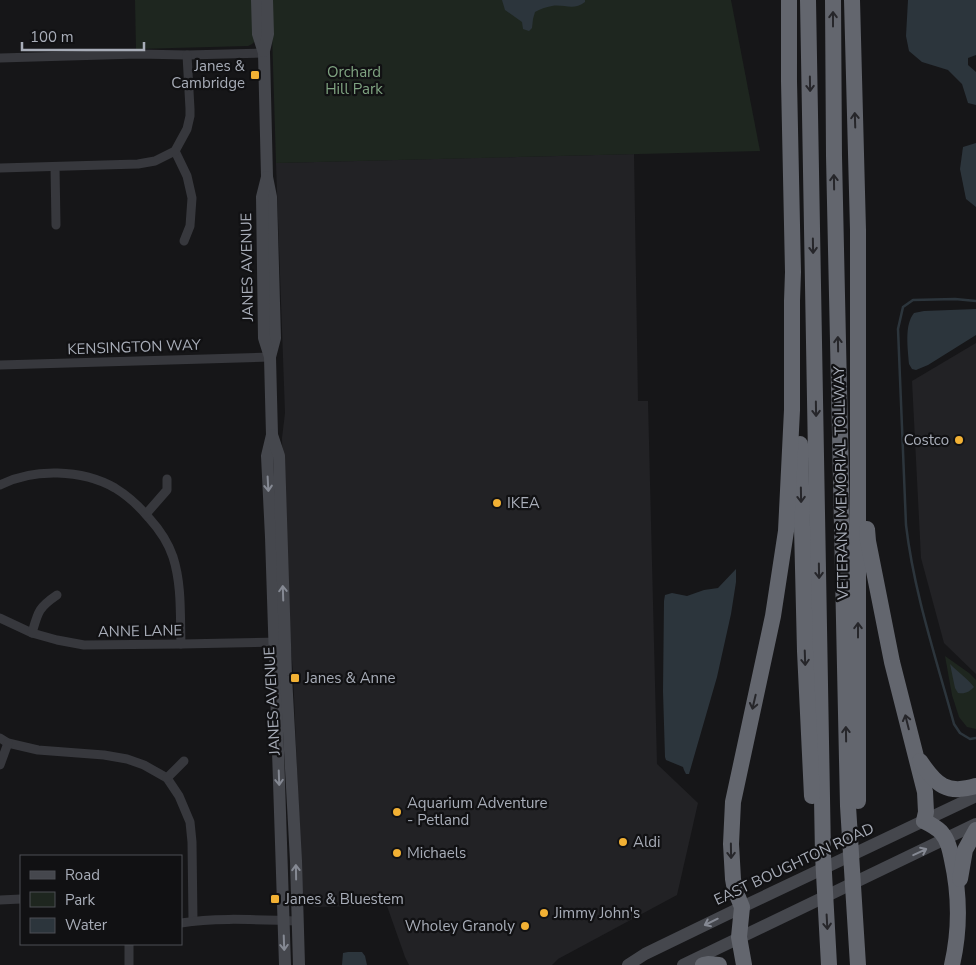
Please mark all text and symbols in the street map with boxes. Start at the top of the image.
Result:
one-way arrow [828,12,838,28]
scale bar [22,20,145,52]
text: 100 m [30,27,74,47]
place label: Janes & Cambridge [171,56,246,93]
park label: Orchard Hill Park [325,62,383,99]
marker: Janes & Cambridge [249,69,261,81]
one-way arrow [805,75,815,91]
one-way arrow [850,113,860,129]
one-way arrow [829,174,839,190]
street label: JANES AVENUE [236,213,258,322]
one-way arrow [808,238,818,254]
street label: KENSINGTON WAY [67,335,202,359]
one-way arrow [833,337,843,353]
street label: VETERANS MEMORIAL TOLLWAY [829,365,853,601]
one-way arrow [811,400,821,416]
place label: Costco [904,430,949,450]
marker: Costco [953,434,965,446]
one-way arrow [264,475,273,491]
one-way arrow [797,487,806,503]
place label: IKEA [507,493,540,513]
marker: IKEA [491,497,503,509]
one-way arrow [814,562,824,579]
one-way arrow [278,585,288,602]
street label: ANNE LANE [98,620,182,642]
one-way arrow [853,622,863,638]
street label: JANES AVENUE [259,646,285,757]
one-way arrow [801,649,810,665]
place label: Janes & Anne [304,668,396,688]
marker: Janes & Anne [289,672,301,684]
one-way arrow [749,694,759,710]
one-way arrow [902,715,911,731]
one-way arrow [841,726,851,742]
one-way arrow [274,770,283,786]
place label: Aquarium Adventure - Petland [407,793,548,830]
marker: Aquarium Adventure - Petland [391,806,403,818]
street label: EAST BOUGHTON ROAD [711,818,877,910]
place label: Aldi [633,832,661,852]
marker: Aldi [617,836,629,848]
one-way arrow [727,842,736,858]
place label: Michaels [407,843,466,863]
one-way arrow [912,846,927,856]
marker: Michaels [391,847,403,859]
legend [20,855,182,945]
one-way arrow [291,864,301,880]
text: Road [65,865,100,885]
place label: Janes & Bluestem [284,889,404,909]
text: Park [65,890,95,910]
marker: Janes & Bluestem [269,893,281,905]
place label: Jimmy John's [553,903,640,923]
marker: Jimmy John's [538,907,550,919]
one-way arrow [822,913,831,929]
text: Water [65,915,108,935]
place label: Wholey Granoly [405,916,515,936]
one-way arrow [704,917,719,927]
marker: Wholey Granoly [519,920,531,932]
one-way arrow [279,935,288,951]

